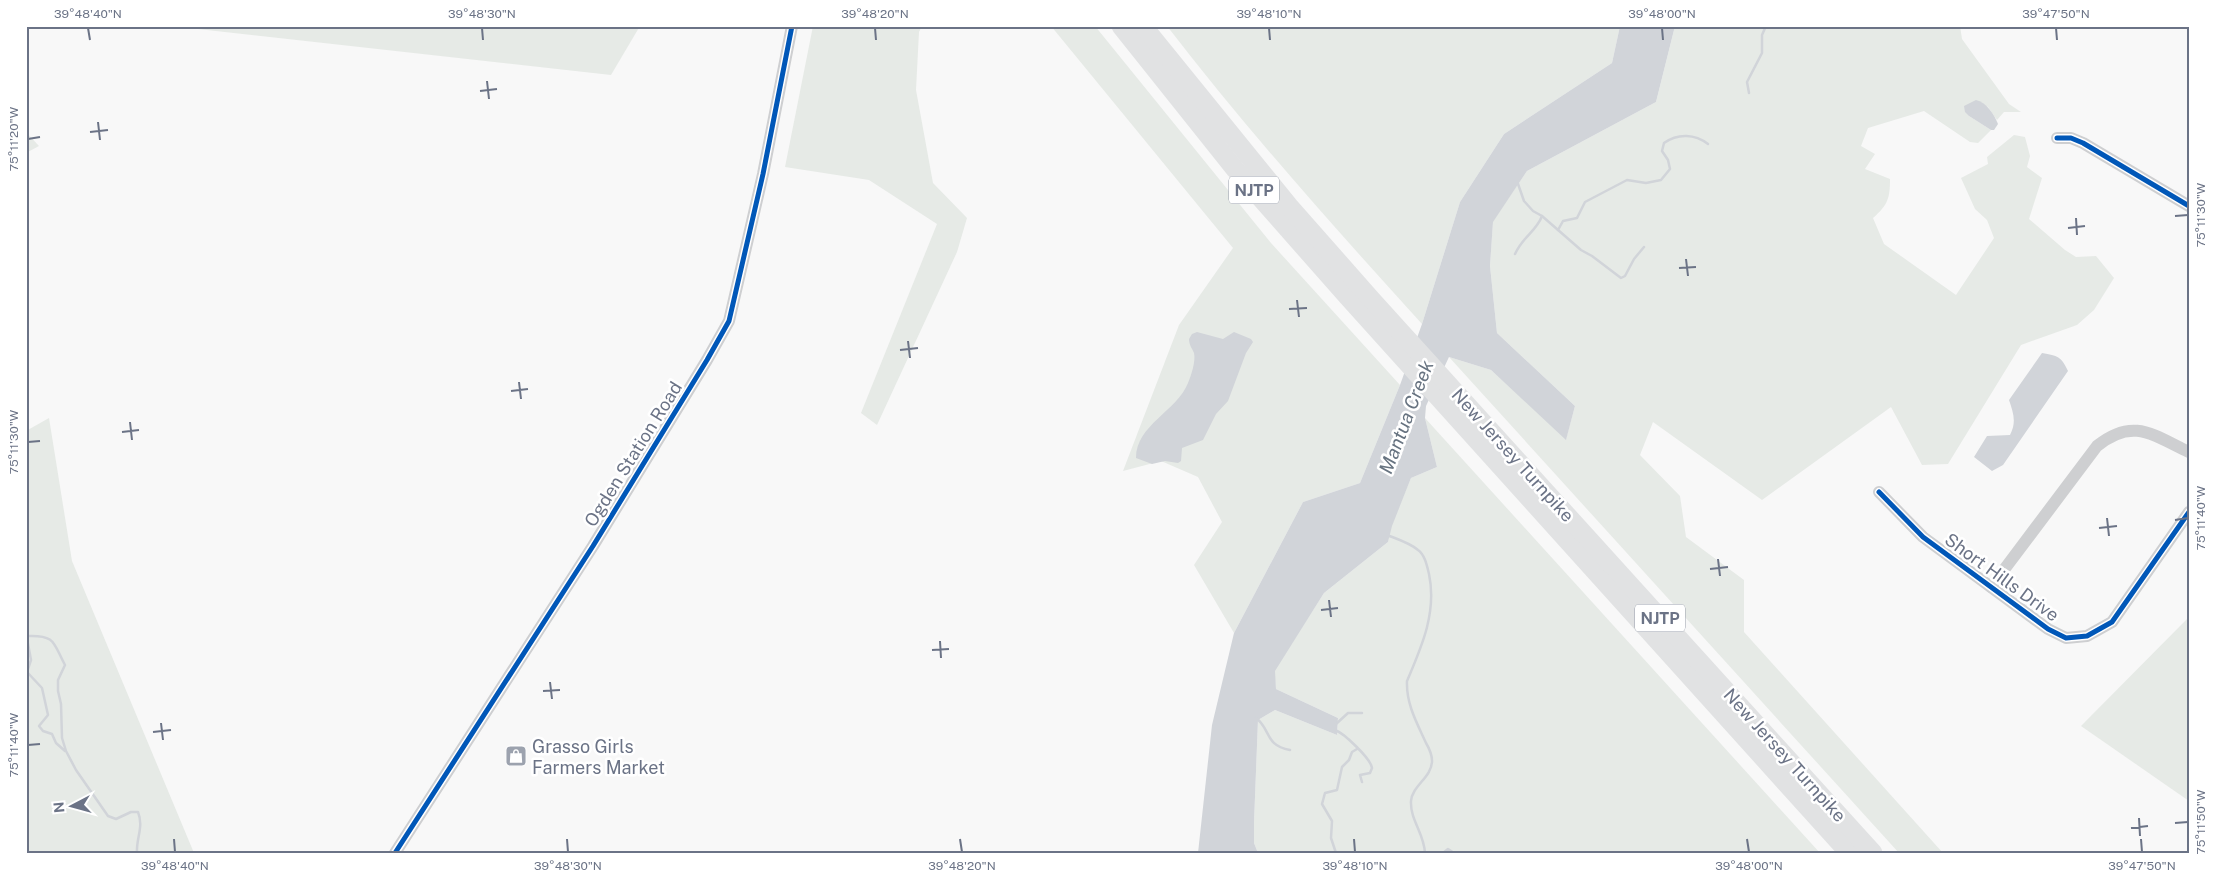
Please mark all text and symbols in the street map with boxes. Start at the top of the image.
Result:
text: 39°48'40"N [54,7,122,21]
text: 39°48'30"N [448,7,516,21]
text: 39°48'20"N [841,7,909,21]
text: 39°48'10"N [1236,7,1302,21]
text: 39°48'00"N [1628,7,1696,21]
text: 39°47'50"N [2022,7,2090,21]
text: 75°11'20"W [7,106,21,171]
road number: NJTP [1229,176,1279,204]
text: 75°11'30"W [2194,182,2208,247]
water label: Mantua Creek [1374,357,1438,477]
street label: Ogden Station Road [580,378,686,530]
street label: New Jersey Turnpike [1448,384,1578,526]
text: 75°11'30"W [7,409,21,474]
text: 75°11'40"W [2194,485,2208,550]
street label: Short Hills Drive [1941,529,2063,625]
road number: NJTP [1635,604,1685,632]
street label: New Jersey Turnpike [1720,684,1850,826]
text: 75°11'40"W [7,712,21,777]
place label: Grasso Girls Farmers Market [532,736,665,778]
shop icon: Grasso Girls Farmers Market [504,744,528,768]
north arrow [48,782,98,832]
text: 75°11'50"W [2194,789,2208,854]
text: N [51,801,68,814]
text: 39°48'40"N [141,859,209,873]
text: 39°48'30"N [534,859,602,873]
text: 39°48'20"N [928,859,996,873]
text: 39°48'10"N [1322,859,1388,873]
text: 39°48'00"N [1715,859,1783,873]
text: 39°47'50"N [2108,859,2176,873]

